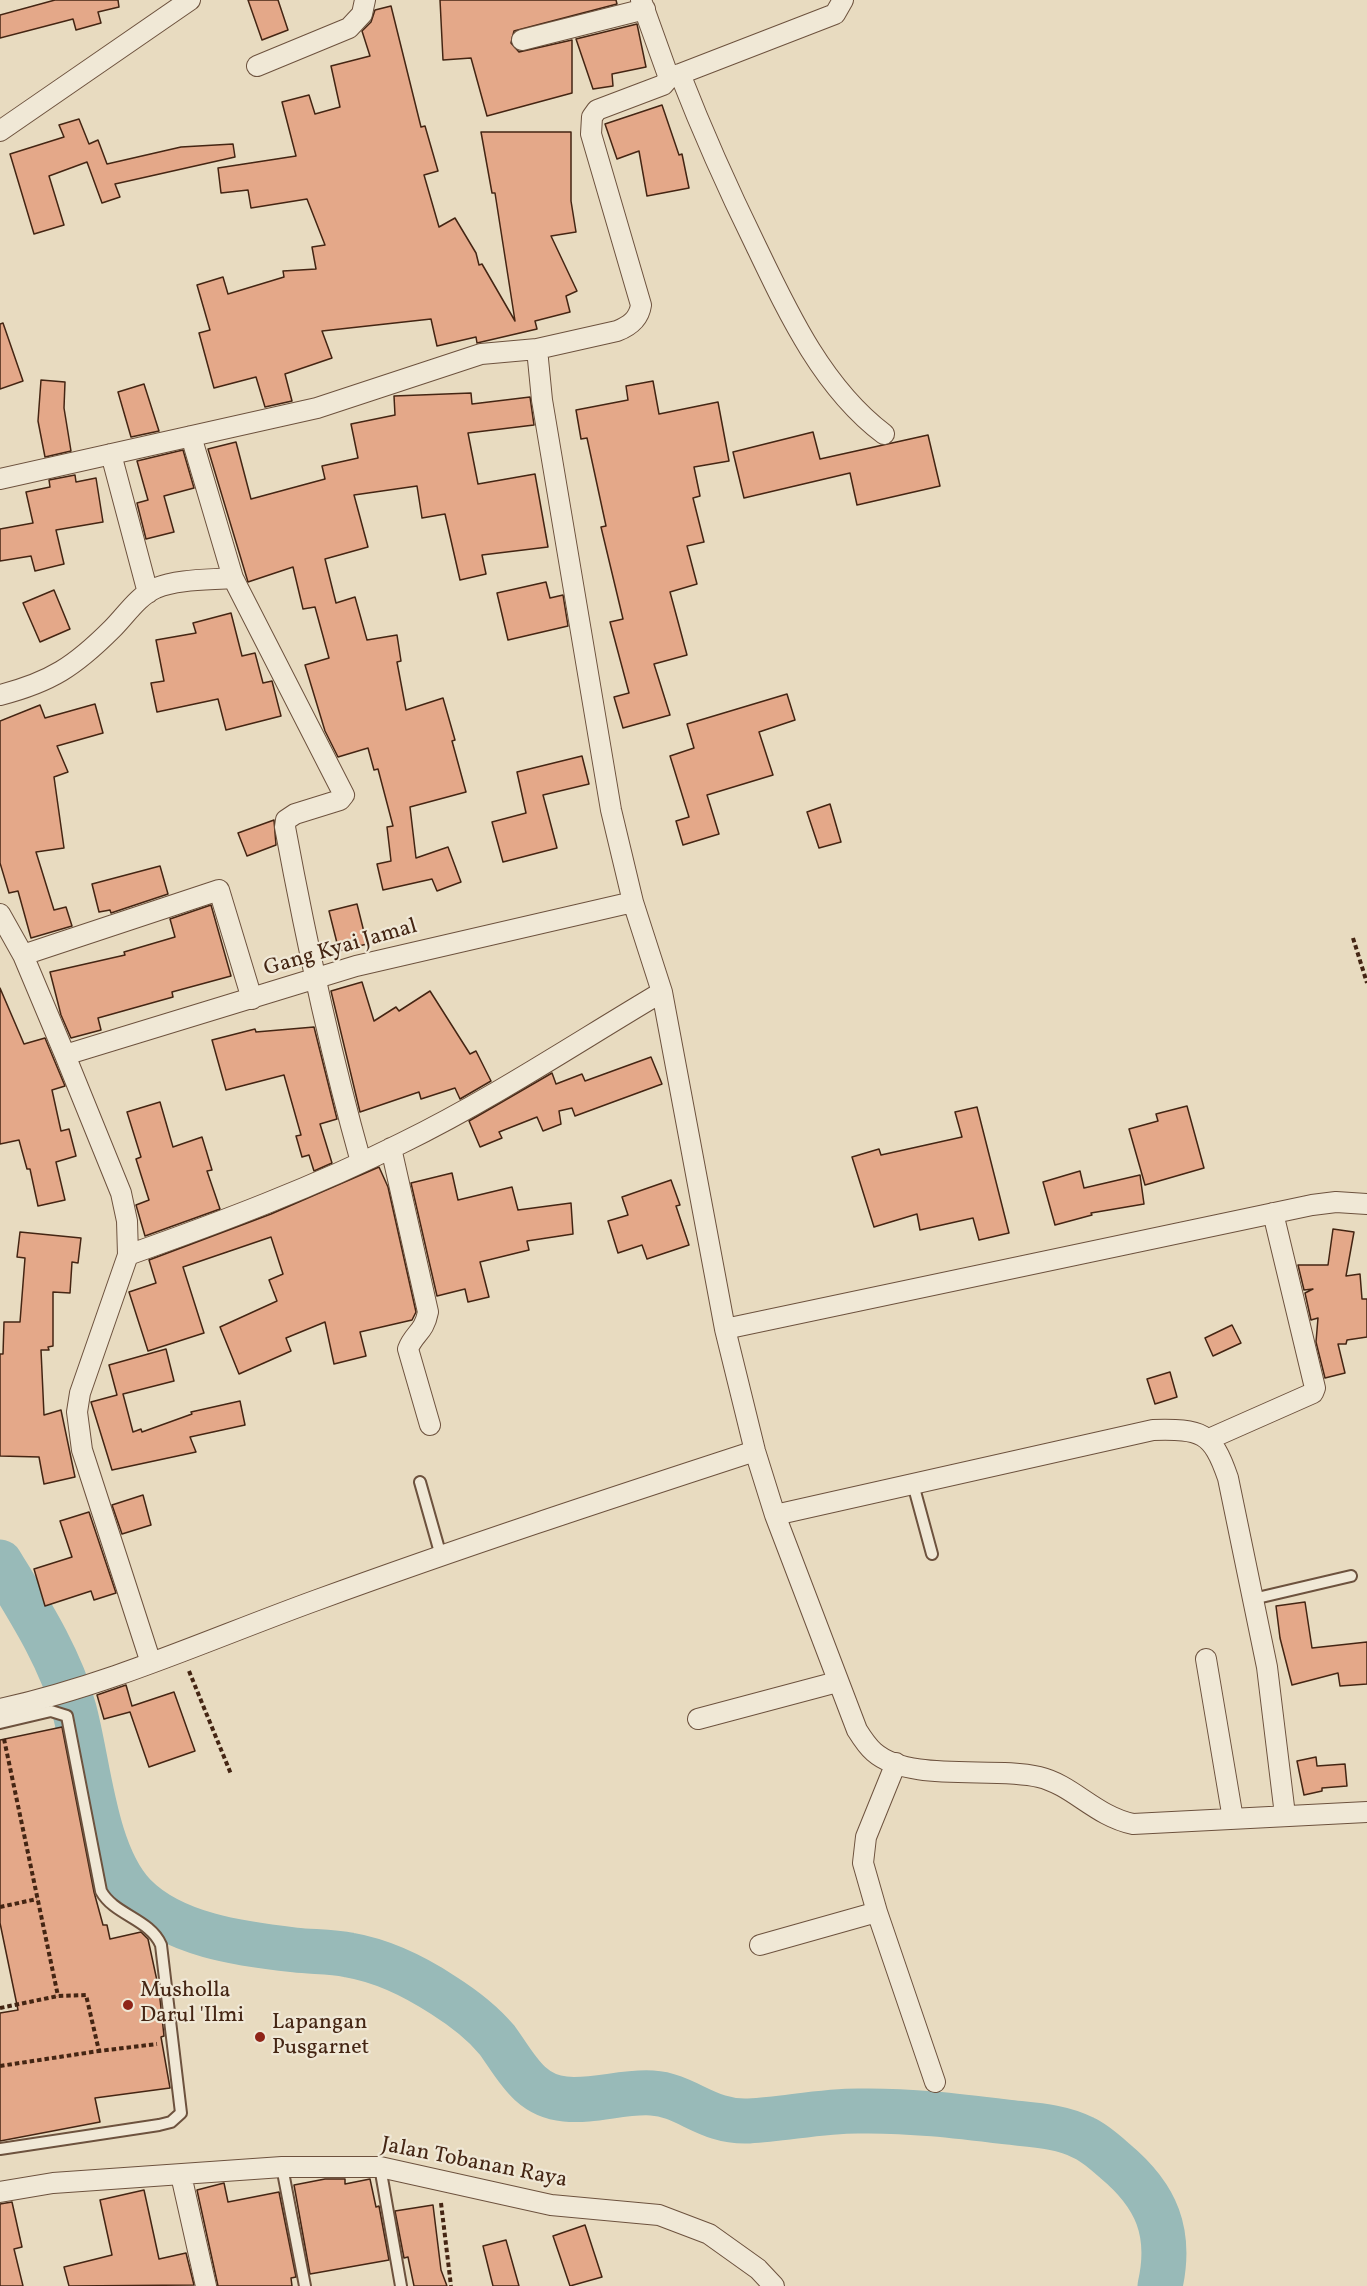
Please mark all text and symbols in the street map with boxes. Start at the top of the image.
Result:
street label: Gang Kyai Jamal [261,914,421,984]
place label: Musholla Darul 'Ilmi [140,1979,244,2030]
marker: Musholla Darul 'Ilmi [121,1998,135,2012]
place label: Lapangan Pusgarnet [272,2011,369,2062]
marker: Lapangan Pusgarnet [253,2030,267,2044]
street label: Jalan Tobanan Raya [379,2133,569,2195]

